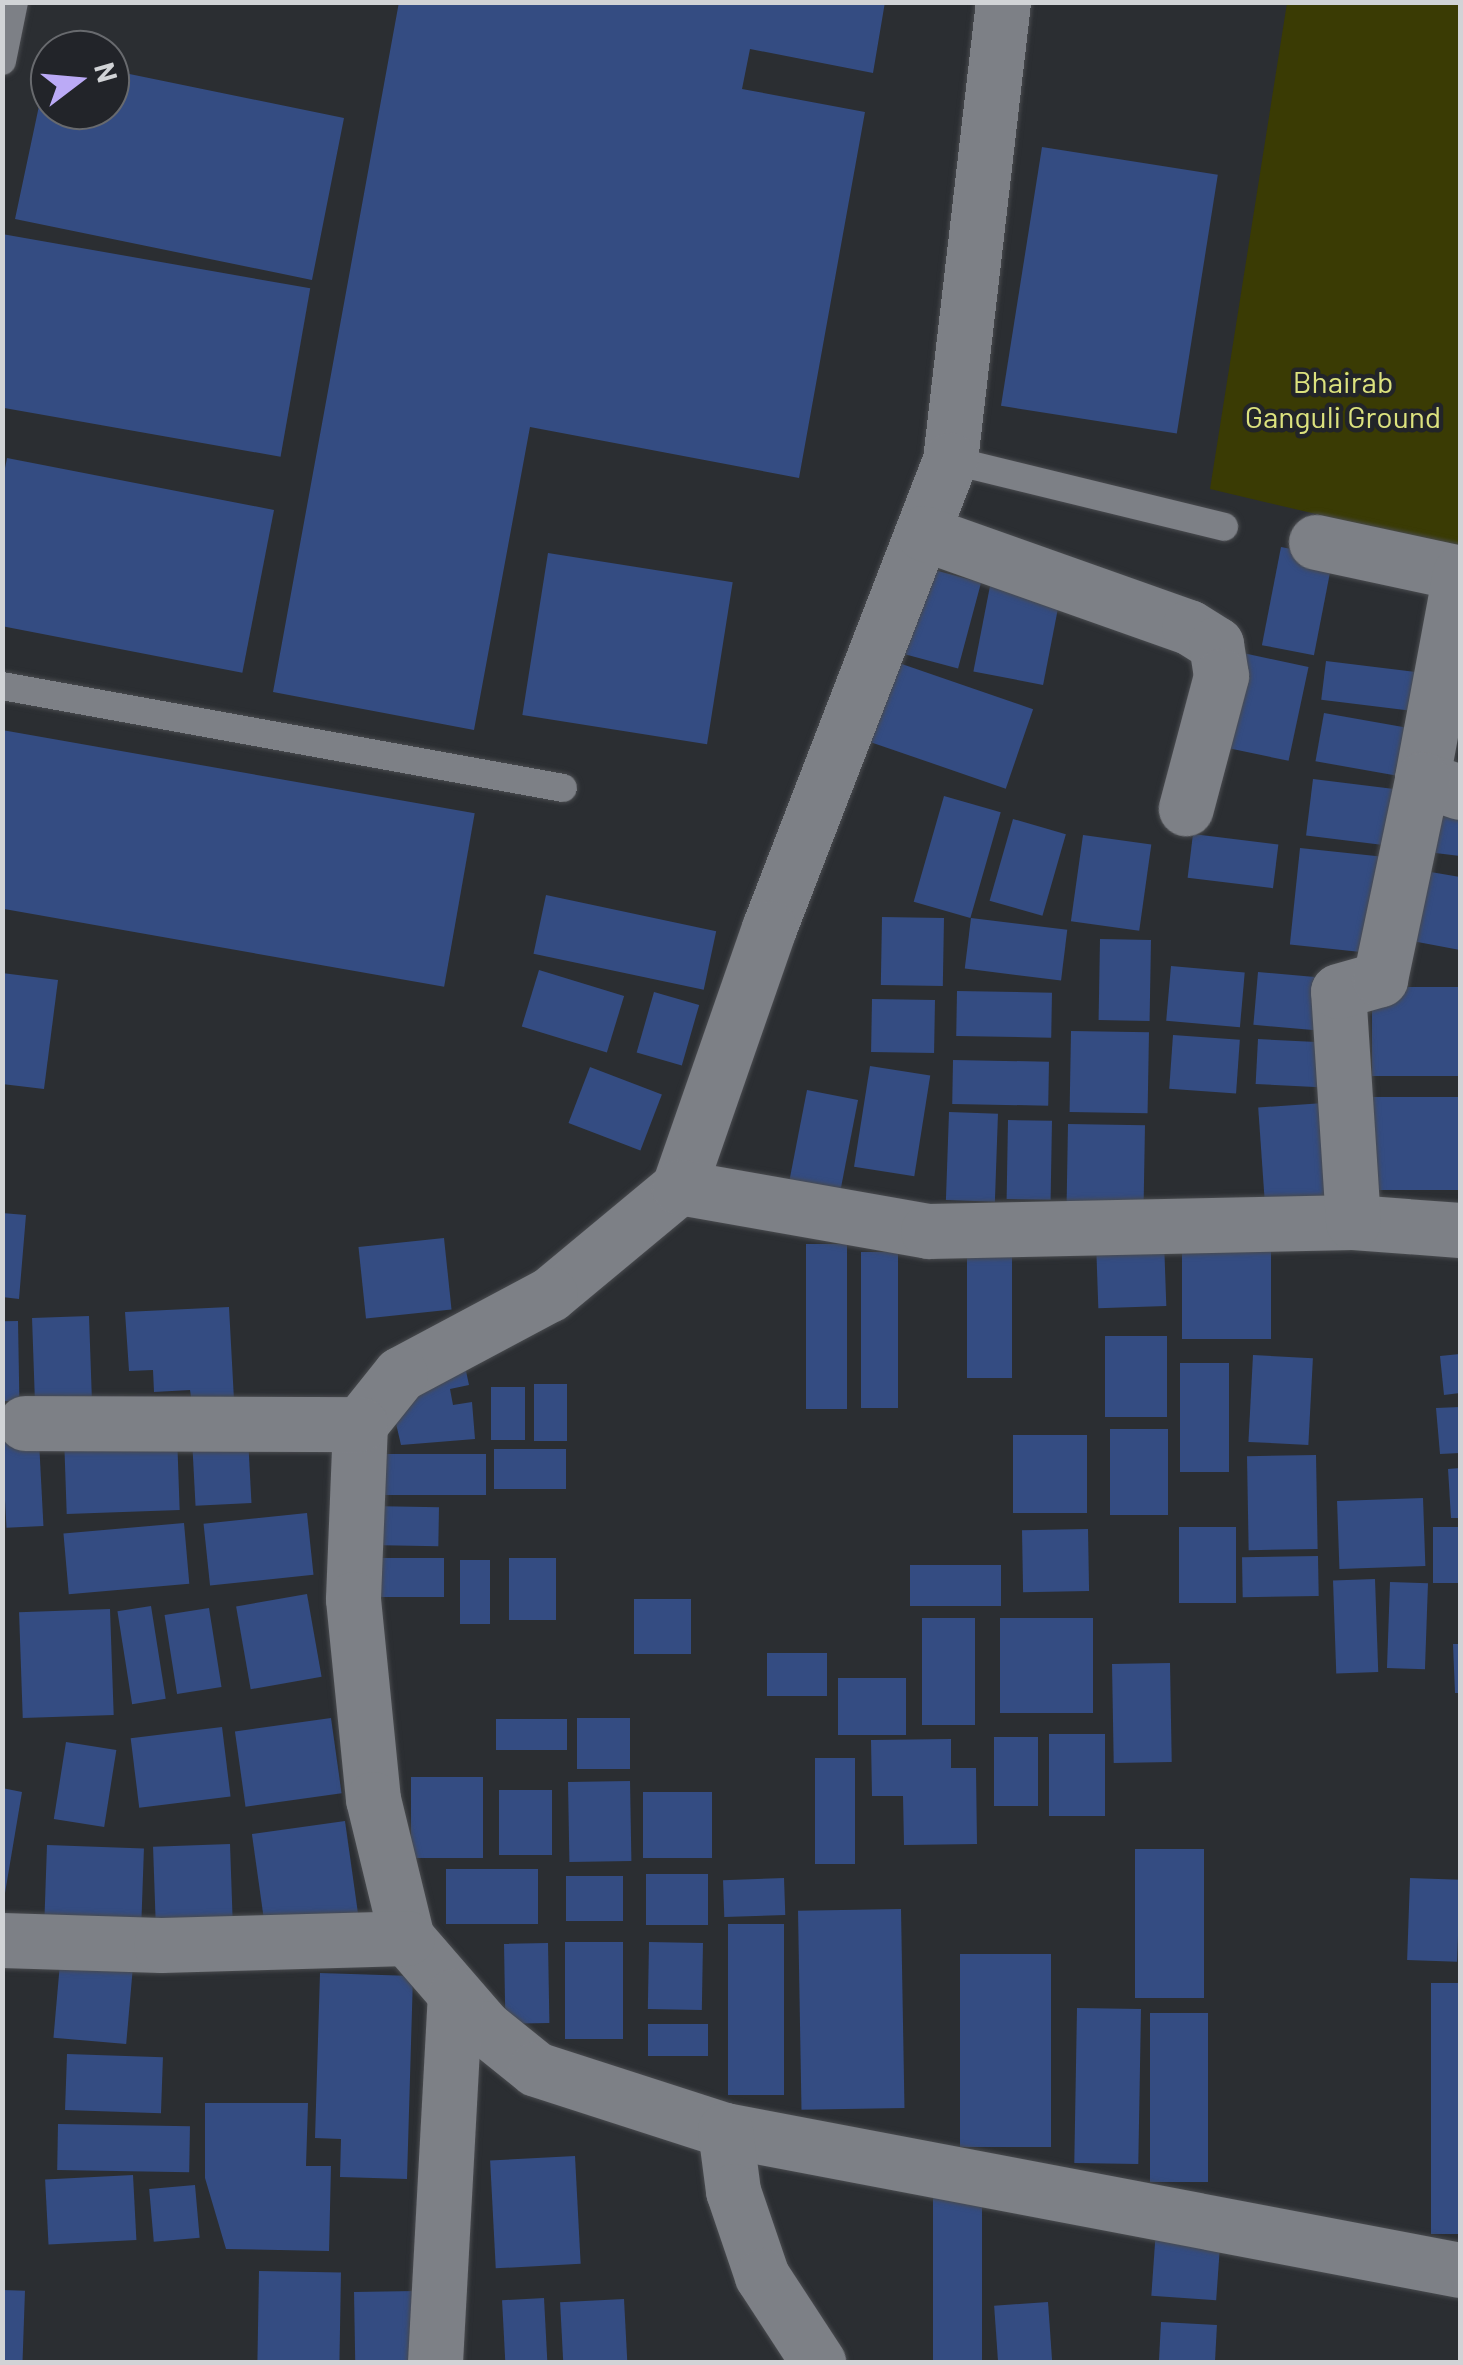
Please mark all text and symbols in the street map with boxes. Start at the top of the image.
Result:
north arrow [30,30,130,130]
text: N [88,59,126,86]
park label: Bhairab Ganguli Ground [1245,363,1441,434]

